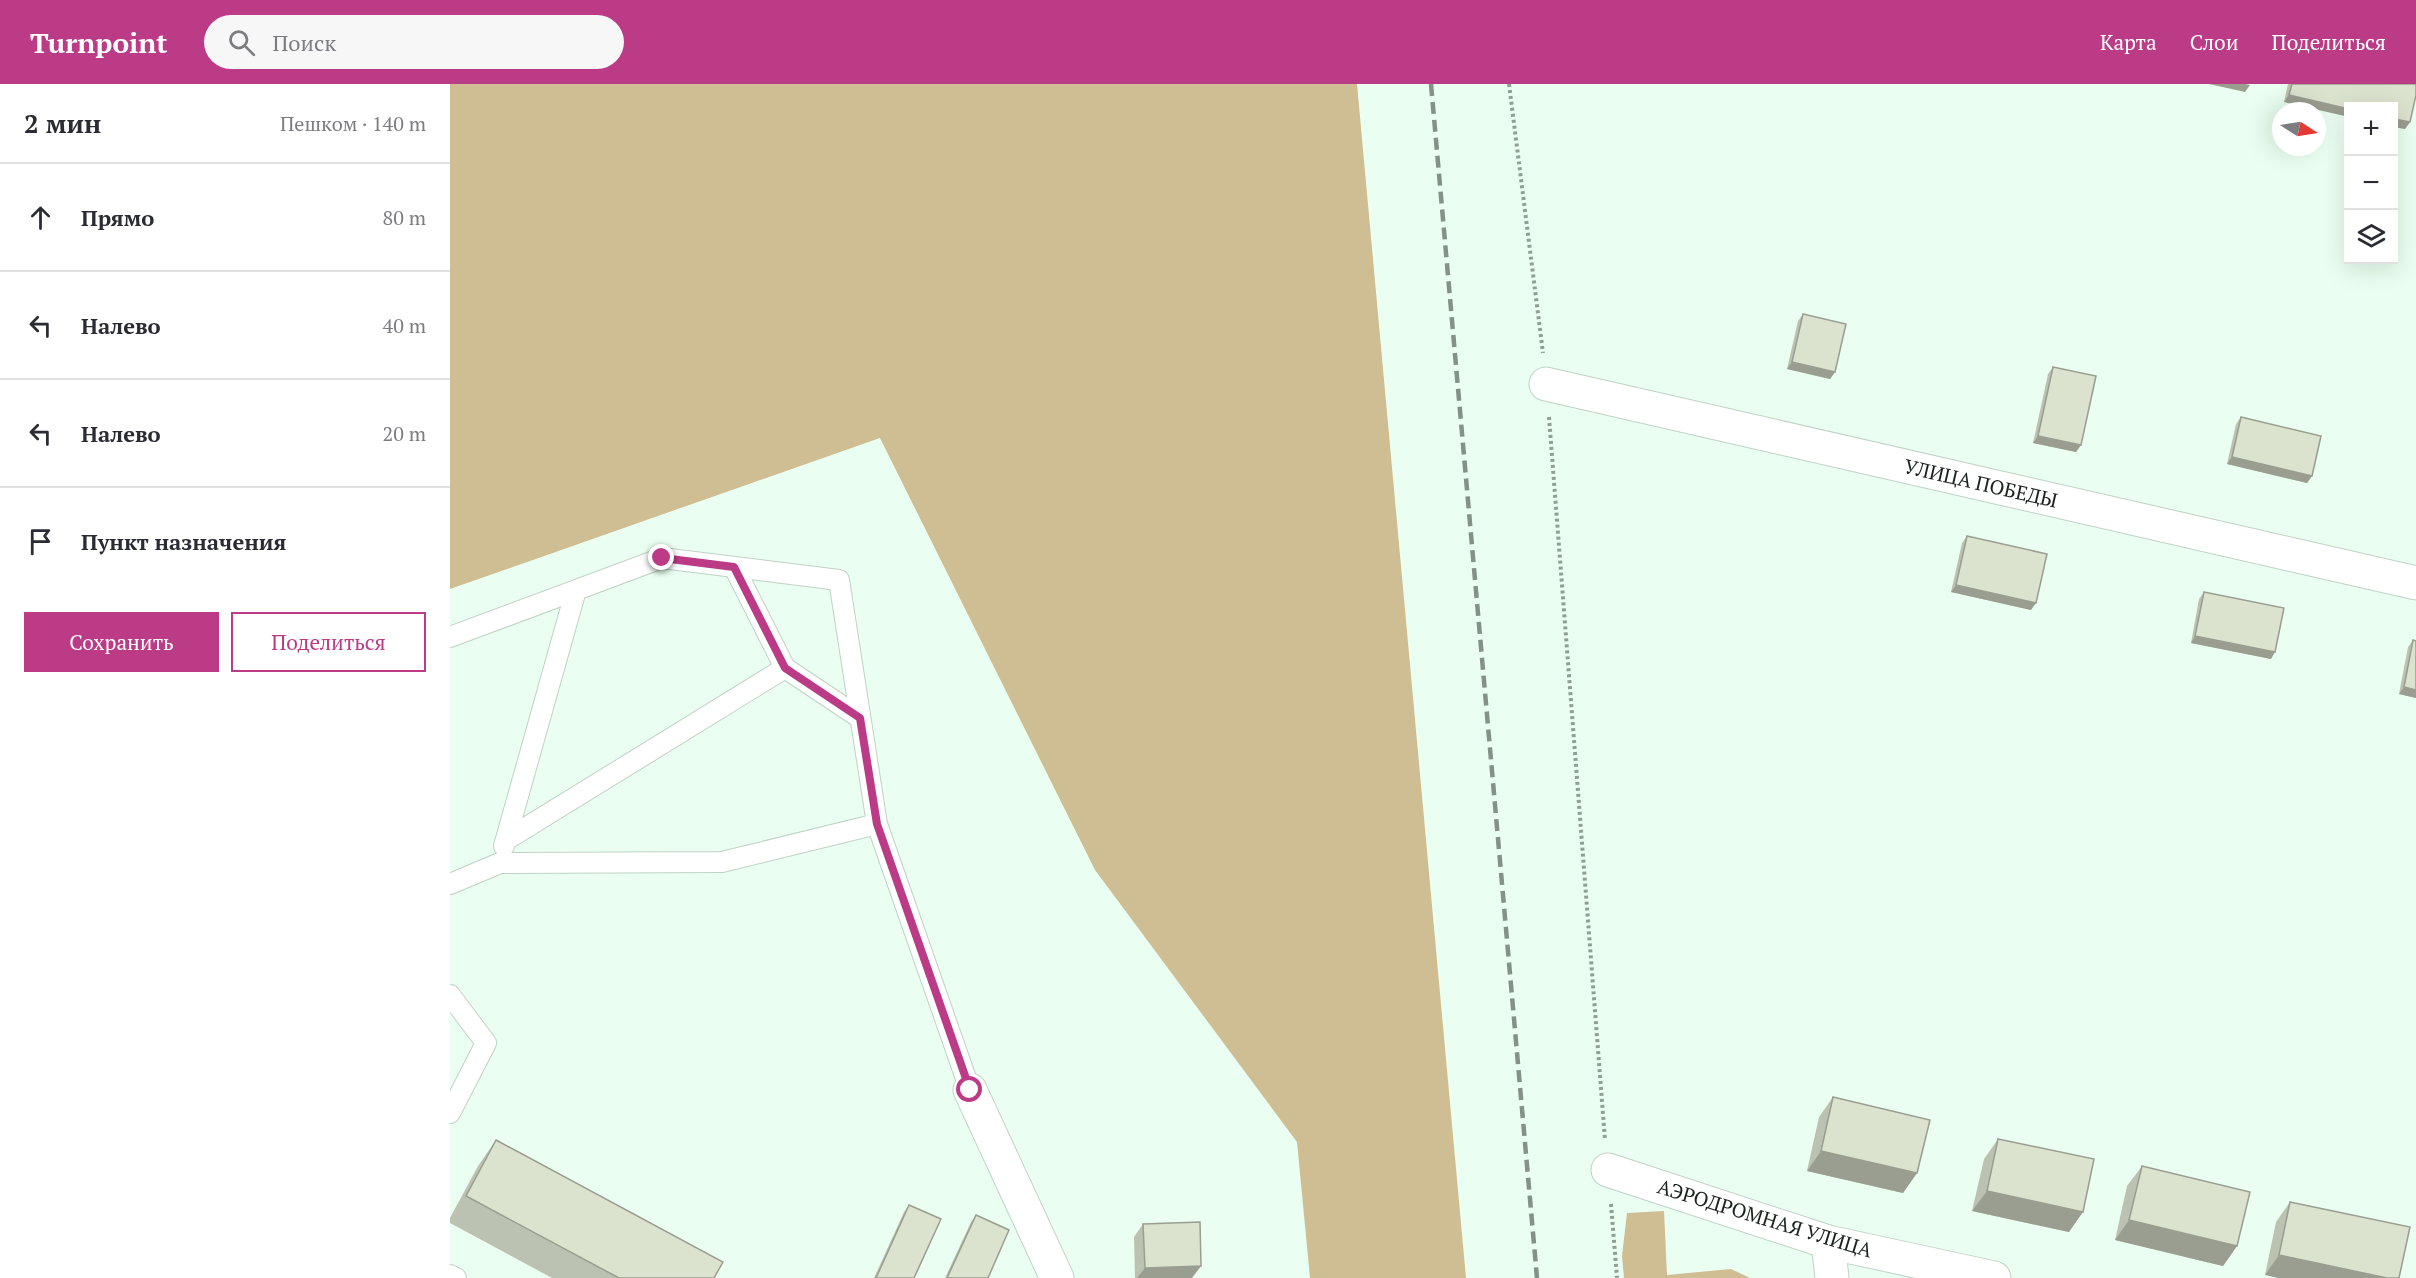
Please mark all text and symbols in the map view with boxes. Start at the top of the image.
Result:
search box [204,15,624,69]
text: Turnpoint [30,24,168,61]
icon: search [225,26,258,59]
text: Поиск [273,28,336,57]
text: Карта [2100,28,2157,56]
text: Слои [2190,28,2239,56]
text: Поделиться [2272,28,2386,56]
north arrow [2272,102,2326,156]
map controls [2344,102,2398,264]
button: + [2344,102,2398,156]
text: 2 мин [24,106,101,140]
text: Пешком · 140 m [280,110,426,137]
button: − [2344,156,2398,210]
icon: ahead [24,201,57,234]
text: Прямо [81,203,154,232]
text: 80 m [383,204,426,231]
button: layers [2344,210,2398,264]
icon: left [24,309,57,342]
text: Налево [81,311,161,340]
text: 40 m [383,312,426,339]
icon: left [24,417,57,450]
text: Налево [81,419,161,448]
text: 20 m [383,420,426,447]
street label: УЛИЦА ПОБЕДЫ [1902,452,2060,514]
icon: arrive [24,525,57,558]
text: Пункт назначения [81,527,286,556]
route end [648,544,674,570]
button: Сохранить [24,612,219,672]
button: Поделиться [231,612,426,672]
route start [956,1076,982,1102]
street label: АЭРОДРОМНАЯ УЛИЦА [1654,1172,1876,1264]

